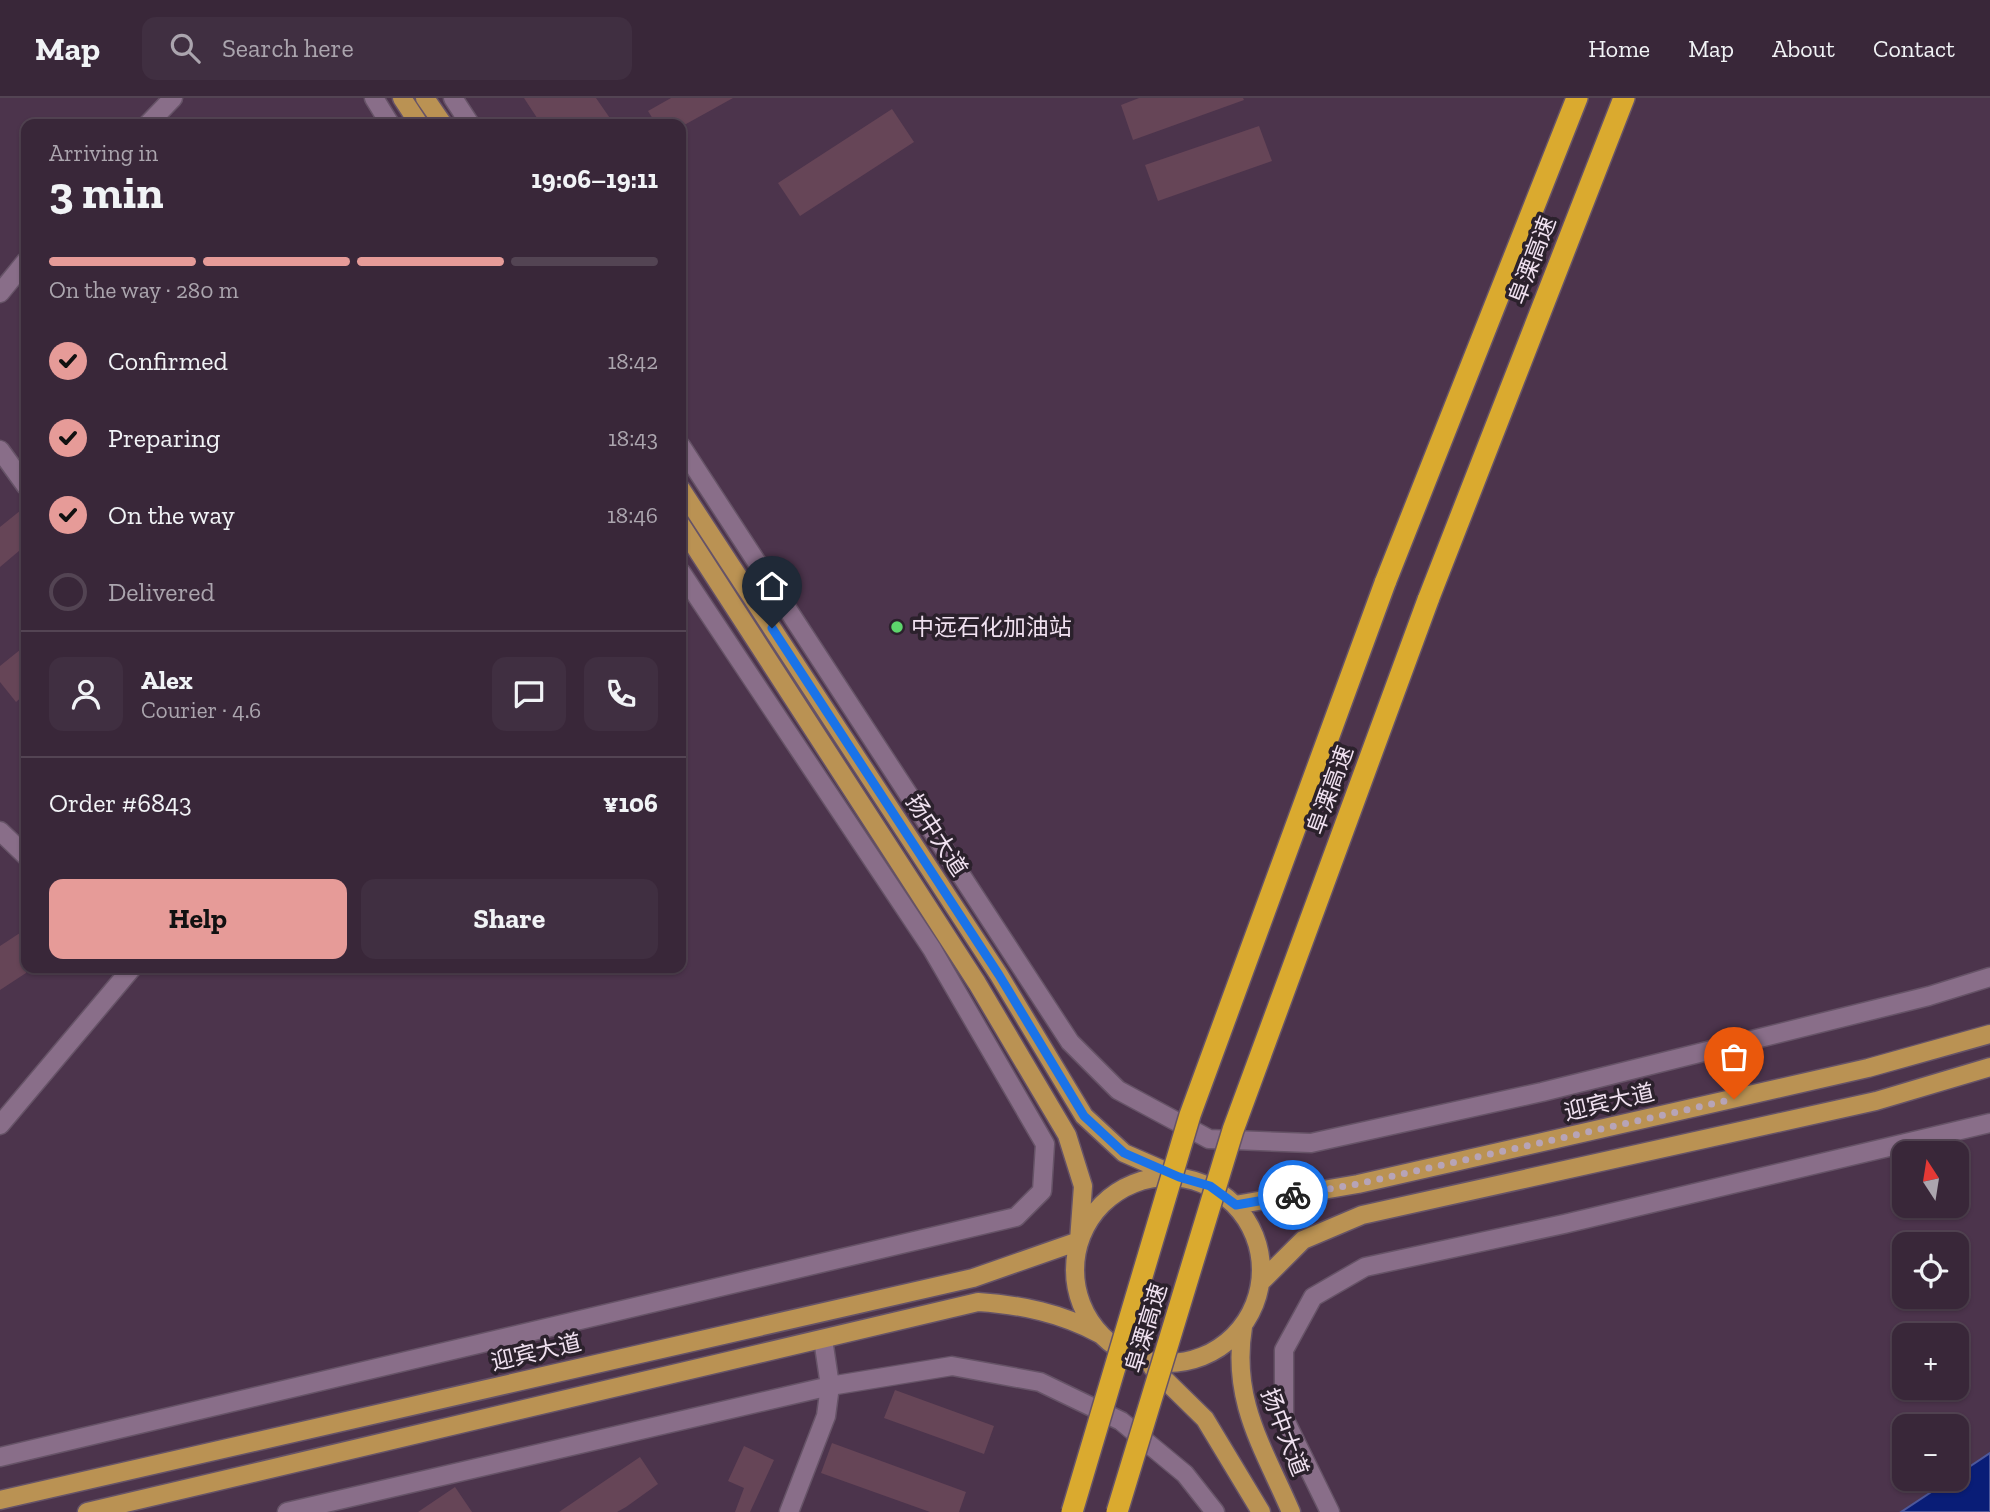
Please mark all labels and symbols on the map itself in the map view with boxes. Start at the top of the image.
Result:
street label: 阜溧高速 [1502,212,1562,308]
pin [742,556,802,628]
place label: 中远石化加油站 [911,613,1072,641]
marker: 中远石化加油站 [889,619,905,635]
street label: 阜溧高速 [1301,742,1359,838]
street label: 扬中大道 [900,789,974,881]
pin [1704,1027,1764,1099]
street label: 迎宾大道 [1561,1078,1657,1126]
north arrow [1892,1141,1969,1218]
courier [1258,1160,1328,1230]
street label: 阜溧高速 [1119,1280,1173,1376]
street label: 迎宾大道 [488,1328,584,1376]
street label: 扬中大道 [1255,1384,1315,1480]

